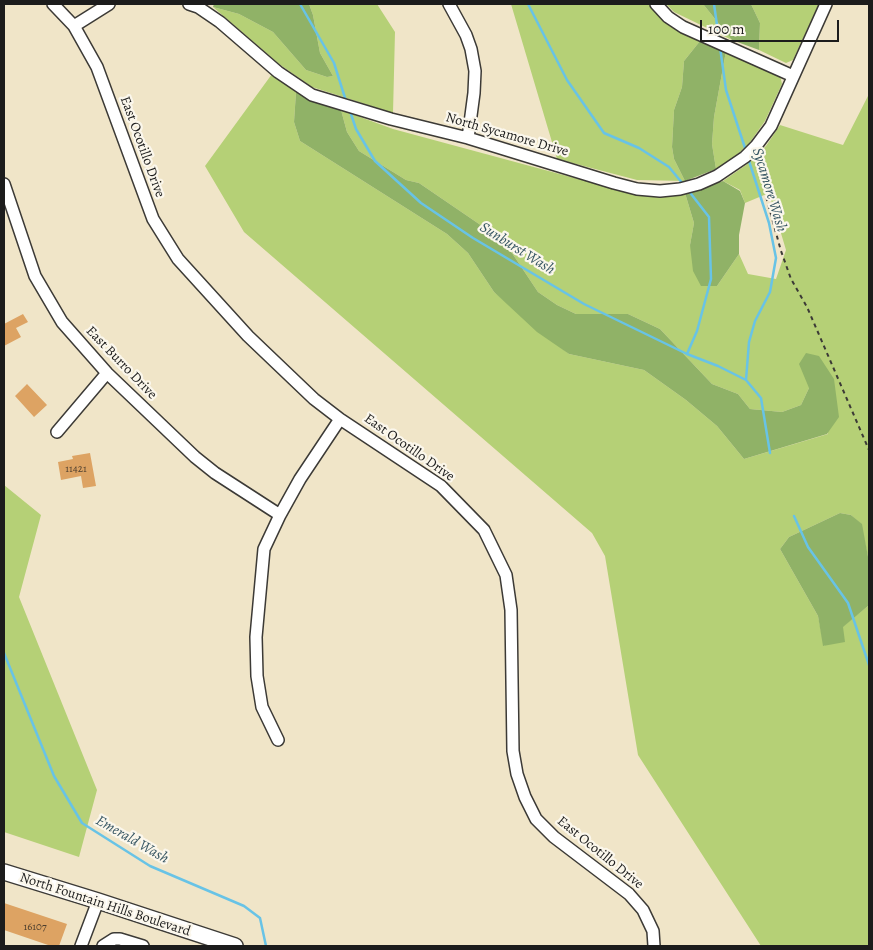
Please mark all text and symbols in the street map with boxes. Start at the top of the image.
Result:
scale bar [703,10,842,42]
text: 100 m [708,19,745,39]
street label: East Ocotillo Drive [116,94,168,200]
street label: North Sycamore Drive [444,109,570,161]
water label: Sycamore Wash [748,146,790,234]
water label: Sunburst Wash [476,219,558,279]
street label: East Burro Drive [82,323,160,403]
street label: East Ocotillo Drive [361,411,457,485]
house number: 11421 [65,462,87,476]
water label: Emerald Wash [92,812,172,868]
street label: East Ocotillo Drive [553,813,647,893]
street label: North Fountain Hills Boulevard [17,869,193,941]
house number: 16107 [23,920,47,934]

